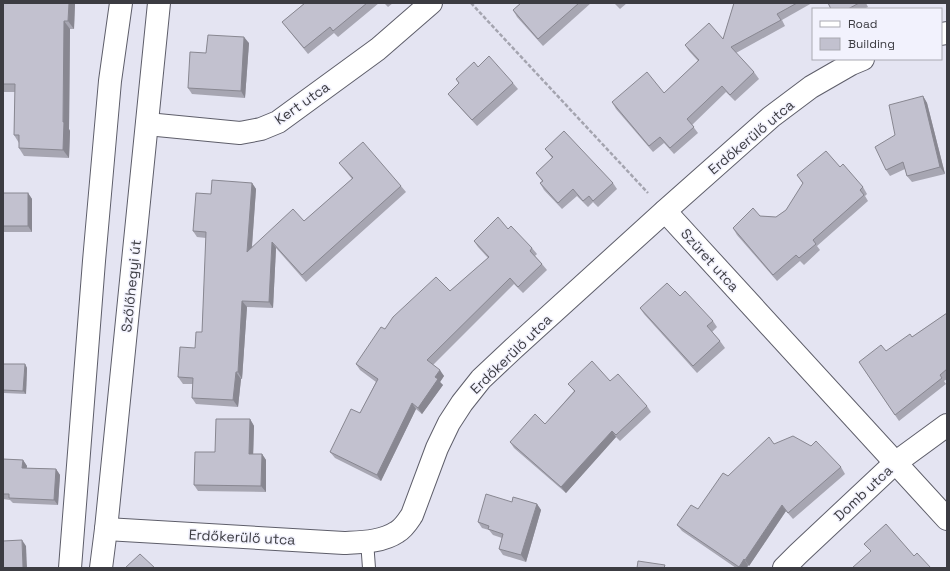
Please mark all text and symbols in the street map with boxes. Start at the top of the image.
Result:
legend [812,8,942,60]
text: Road [848,16,877,32]
text: Building [848,36,895,52]
street label: Kert utca [271,78,333,128]
street label: Erdőkerülő utca [704,96,798,178]
street label: Szüret utca [677,225,743,295]
street label: Szőlőhegyi út [117,239,145,333]
street label: Erdőkerülő utca [466,310,556,398]
street label: Domb utca [830,461,896,525]
street label: Erdőkerülő utca [188,525,296,549]

